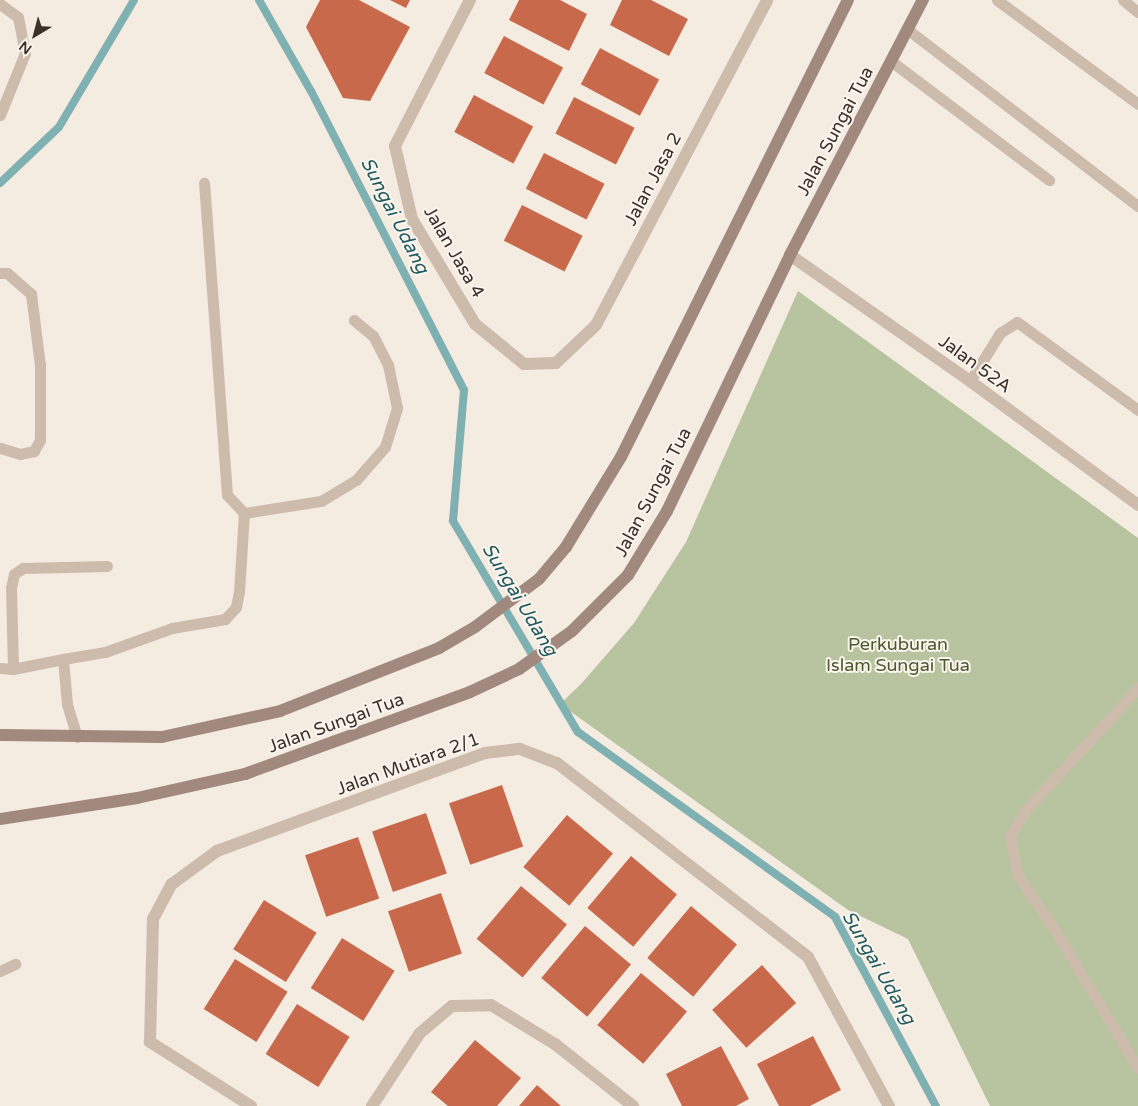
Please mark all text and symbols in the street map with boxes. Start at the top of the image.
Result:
north arrow [10,10,60,60]
text: N [16,37,35,58]
street label: Jalan Sungai Tua [792,63,878,199]
street label: Jalan Jasa 2 [620,129,686,229]
water label: Sungai Udang [355,154,433,278]
street label: Jalan Jasa 4 [419,202,489,302]
street label: Jalan 52A [934,330,1016,398]
street label: Jalan Sungai Tua [610,424,696,560]
water label: Sungai Udang [476,540,562,660]
park label: Perkuburan Islam Sungai Tua [826,634,970,676]
street label: Jalan Sungai Tua [265,688,407,758]
street label: Jalan Mutiara 2/1 [334,728,482,800]
water label: Sungai Udang [836,907,920,1029]

